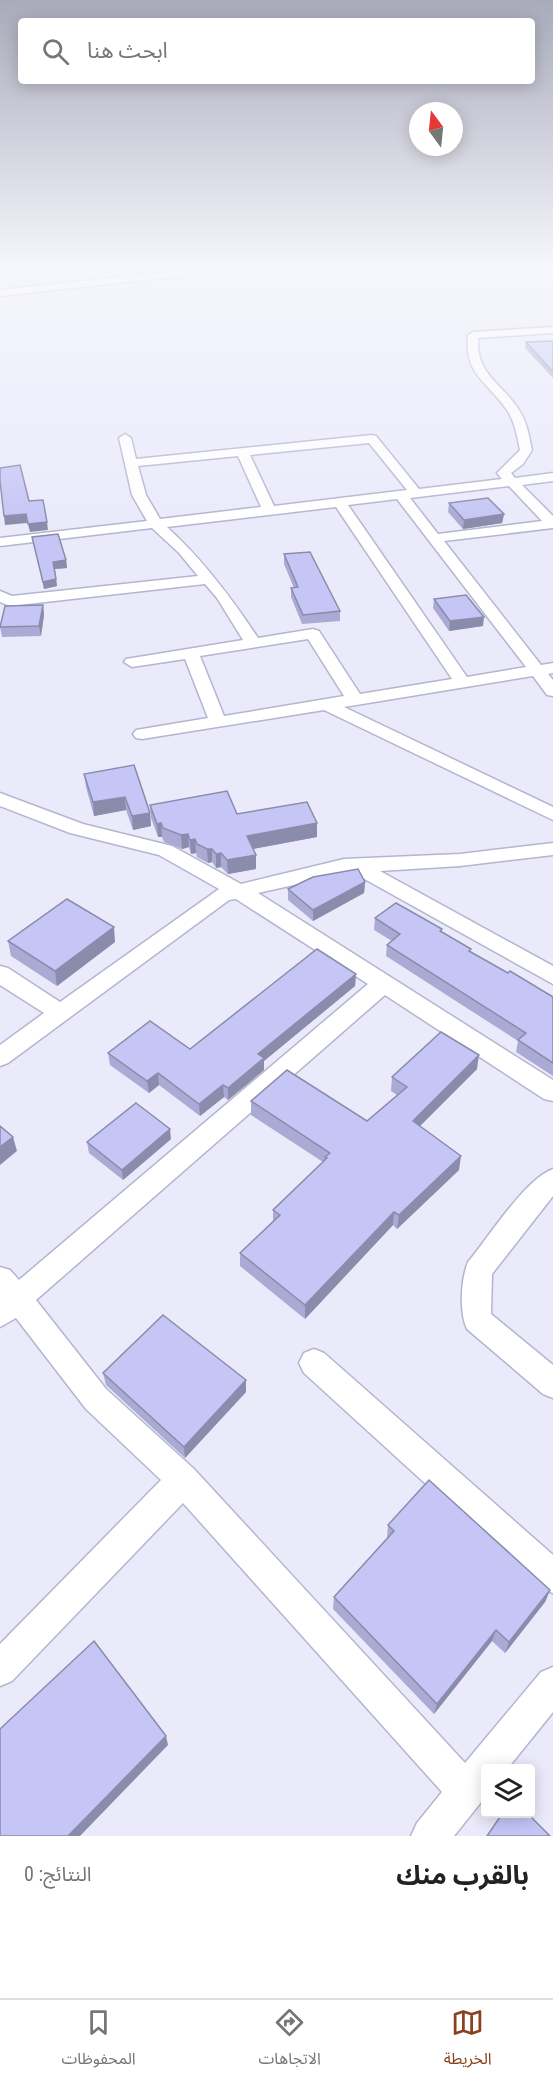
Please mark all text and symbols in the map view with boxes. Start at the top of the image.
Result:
search box [18,18,535,84]
icon: search [39,35,72,68]
text: ابحث هنا [87,38,168,63]
north arrow [409,102,463,156]
map controls [481,1764,535,1818]
button: layers [481,1764,535,1818]
text: بالقرب منك [396,1860,529,1890]
text: النتائج: 0 [24,1862,92,1886]
tab: المحفوظات [61,2006,136,2076]
tab: الاتجاهات [258,2006,321,2076]
tab: الخريطة [444,2006,492,2076]

